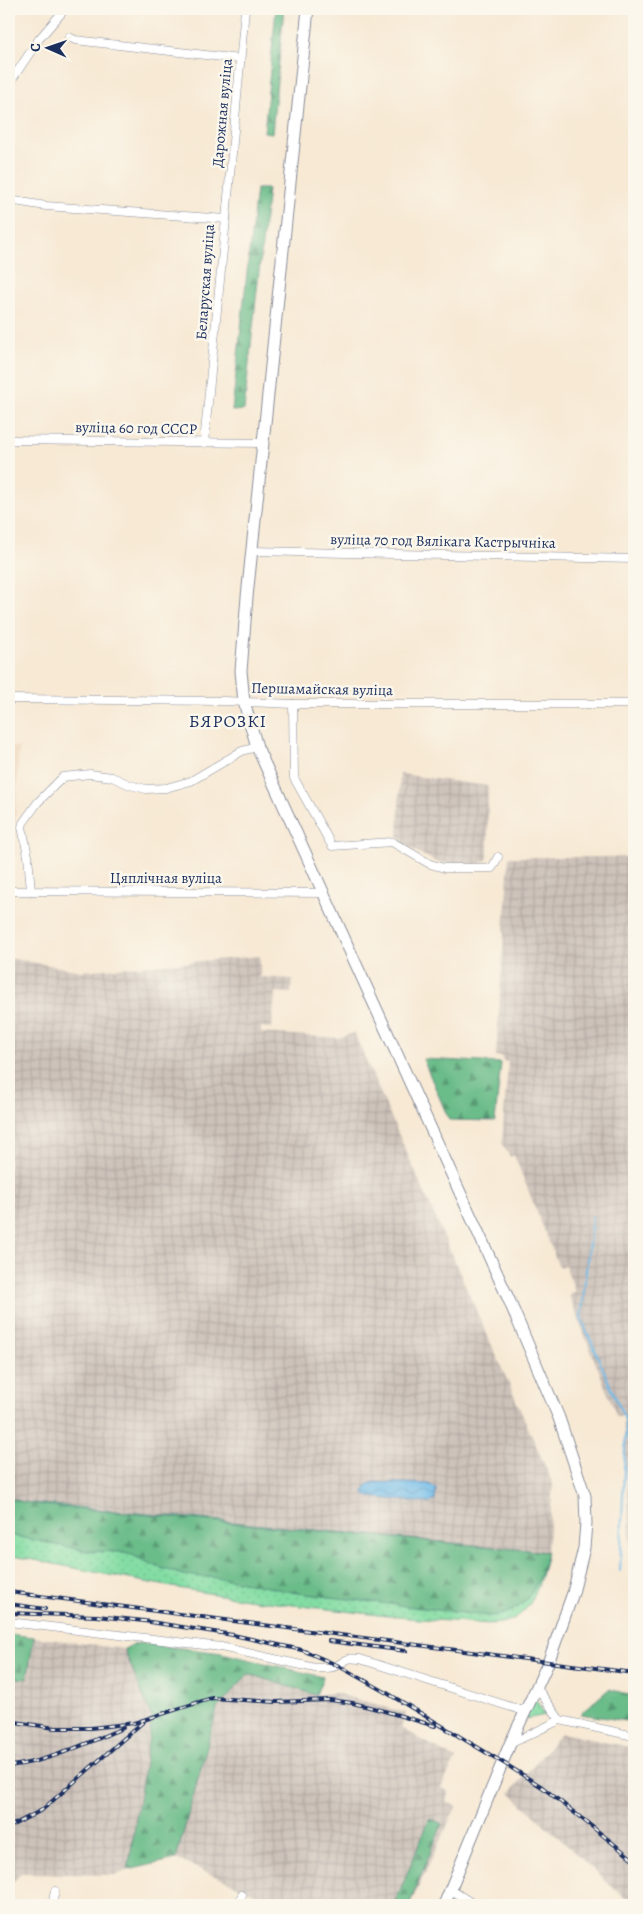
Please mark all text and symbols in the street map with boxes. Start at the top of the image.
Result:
north arrow [22,22,72,72]
text: С [26,43,45,52]
street label: Дарожная вуліца [207,57,237,169]
street label: Беларуская вуліца [191,223,219,341]
street label: вуліца 60 год СССР [75,417,197,439]
street label: вуліца 70 год Вялікага Кастрычніка [330,529,556,553]
street label: Першамайская вуліца [251,678,393,700]
district label: БЯРОЗКІ [189,709,267,733]
street label: Цяплічная вуліца [110,868,222,888]

